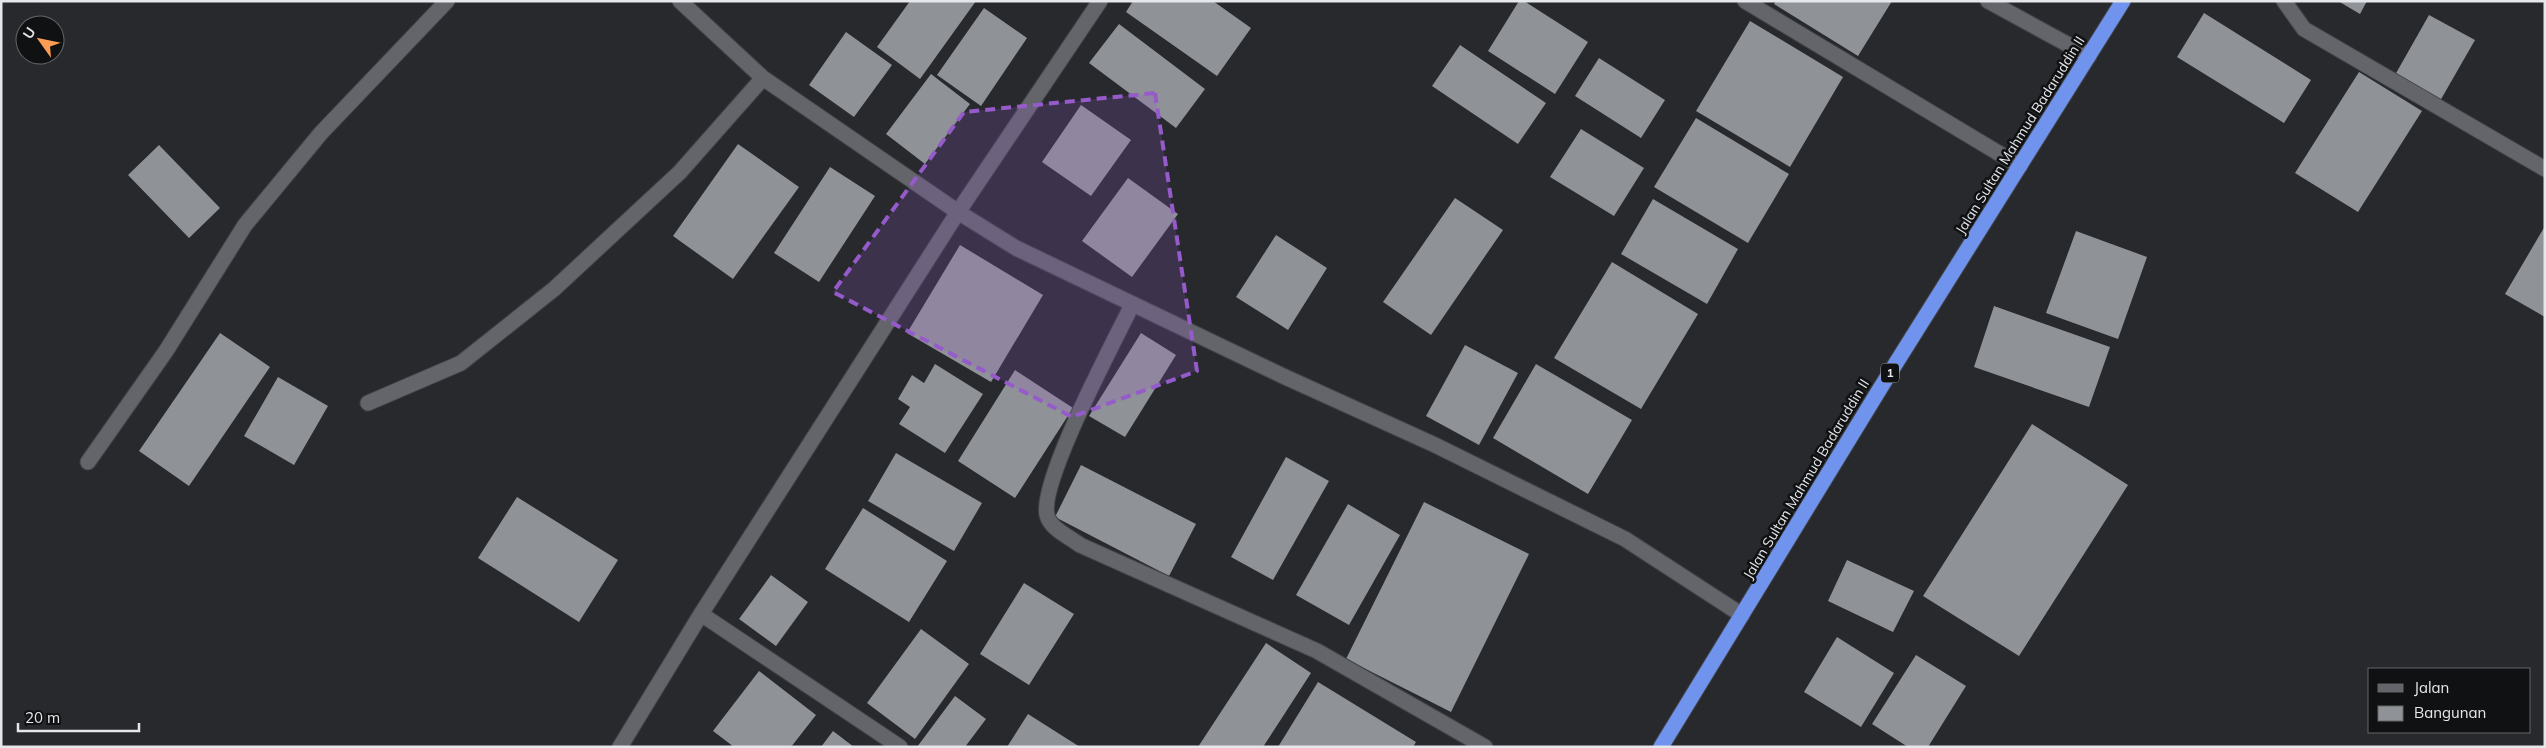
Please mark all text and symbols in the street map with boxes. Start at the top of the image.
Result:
north arrow [15,15,65,65]
text: U [19,24,39,42]
street label: Jalan Sultan Mahmud Badaruddin II [1951,33,2089,237]
road number: 1 [1881,363,1899,382]
street label: Jalan Sultan Mahmud Badaruddin II [1739,376,1873,582]
legend [2368,668,2531,733]
text: Jalan [2414,678,2449,697]
scale bar [18,700,139,732]
text: Bangunan [2414,703,2486,722]
text: 20 m [25,708,60,727]

